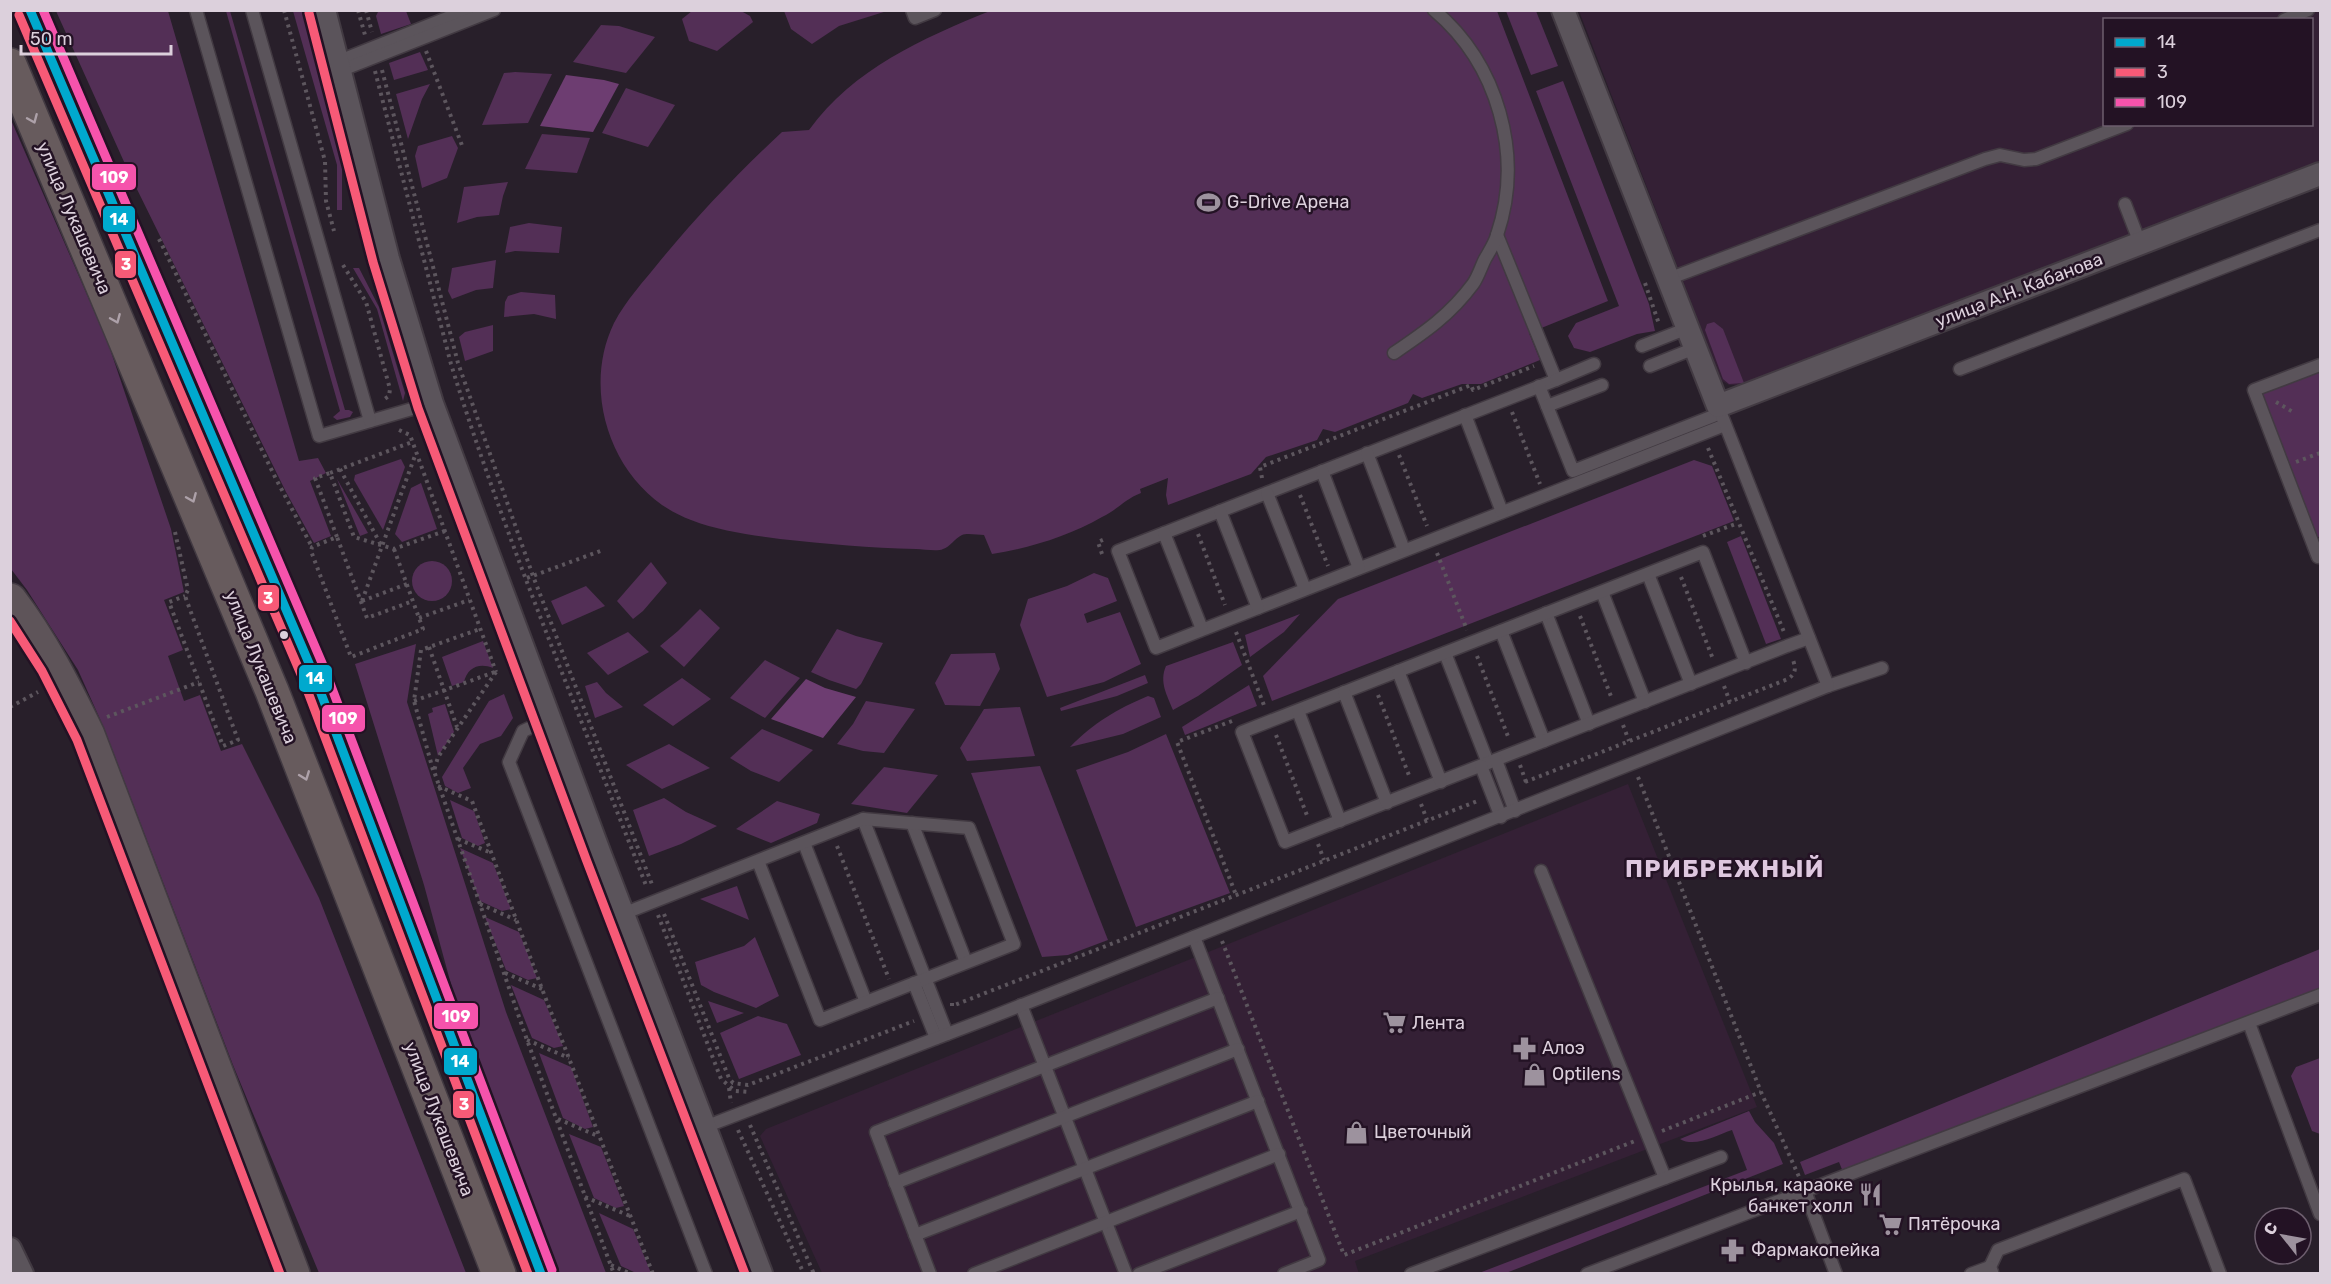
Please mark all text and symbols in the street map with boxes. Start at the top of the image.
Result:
scale bar [21,18,171,56]
legend [2103,18,2313,126]
text: 50 m [30,28,73,50]
text: 14 [2157,31,2176,53]
text: 3 [2157,61,2168,83]
text: 109 [2157,91,2187,113]
one-way arrow [26,113,38,124]
street label: улица Лукашевича [32,138,116,298]
line badge: 109 [91,163,137,191]
text: 109 [99,168,129,187]
sports icon: G-Drive Арена [1196,189,1222,215]
place label: G-Drive Арена [1227,191,1349,213]
line badge: 14 [102,205,136,233]
text: 14 [110,210,129,229]
street label: улица А.Н. Кабанова [1932,248,2106,332]
line badge: 3 [114,250,137,279]
text: 3 [121,255,131,274]
one-way arrow [109,312,121,323]
one-way arrow [185,492,197,503]
line badge: 3 [257,584,280,612]
street label: улица Лукашевича [220,587,302,747]
text: 3 [263,589,273,608]
unlabelled marker [278,629,290,641]
line badge: 14 [298,664,333,693]
text: 14 [306,669,325,688]
line badge: 109 [321,704,366,733]
text: 109 [328,709,358,728]
one-way arrow [298,770,311,781]
district label: ПРИБРЕЖНЫЙ [1625,855,1825,883]
line badge: 109 [433,1002,479,1030]
text: 109 [441,1007,471,1026]
supermarket icon: Лента [1381,1010,1407,1036]
place label: Лента [1412,1012,1465,1034]
pharmacy icon: Алоэ [1511,1035,1537,1061]
place label: Алоэ [1542,1037,1585,1059]
street label: улица Лукашевича [399,1039,479,1199]
line badge: 14 [443,1047,478,1076]
text: 14 [451,1052,470,1071]
shop icon: Optilens [1521,1061,1547,1087]
place label: Optilens [1552,1063,1621,1085]
line badge: 3 [452,1090,475,1119]
text: 3 [459,1095,469,1114]
shop icon: Цветочный [1343,1119,1369,1145]
place label: Цветочный [1374,1121,1472,1143]
place label: Крылья, караоке банкет холл [1710,1174,1853,1217]
restaurant icon: Крылья, караоке банкет холл [1858,1182,1884,1208]
north arrow [2253,1206,2313,1266]
supermarket icon: Пятёрочка [1877,1211,1903,1237]
place label: Пятёрочка [1908,1213,2001,1235]
text: С [2260,1219,2282,1238]
pharmacy icon: Фармакопейка [1720,1237,1746,1263]
place label: Фармакопейка [1751,1239,1880,1261]

